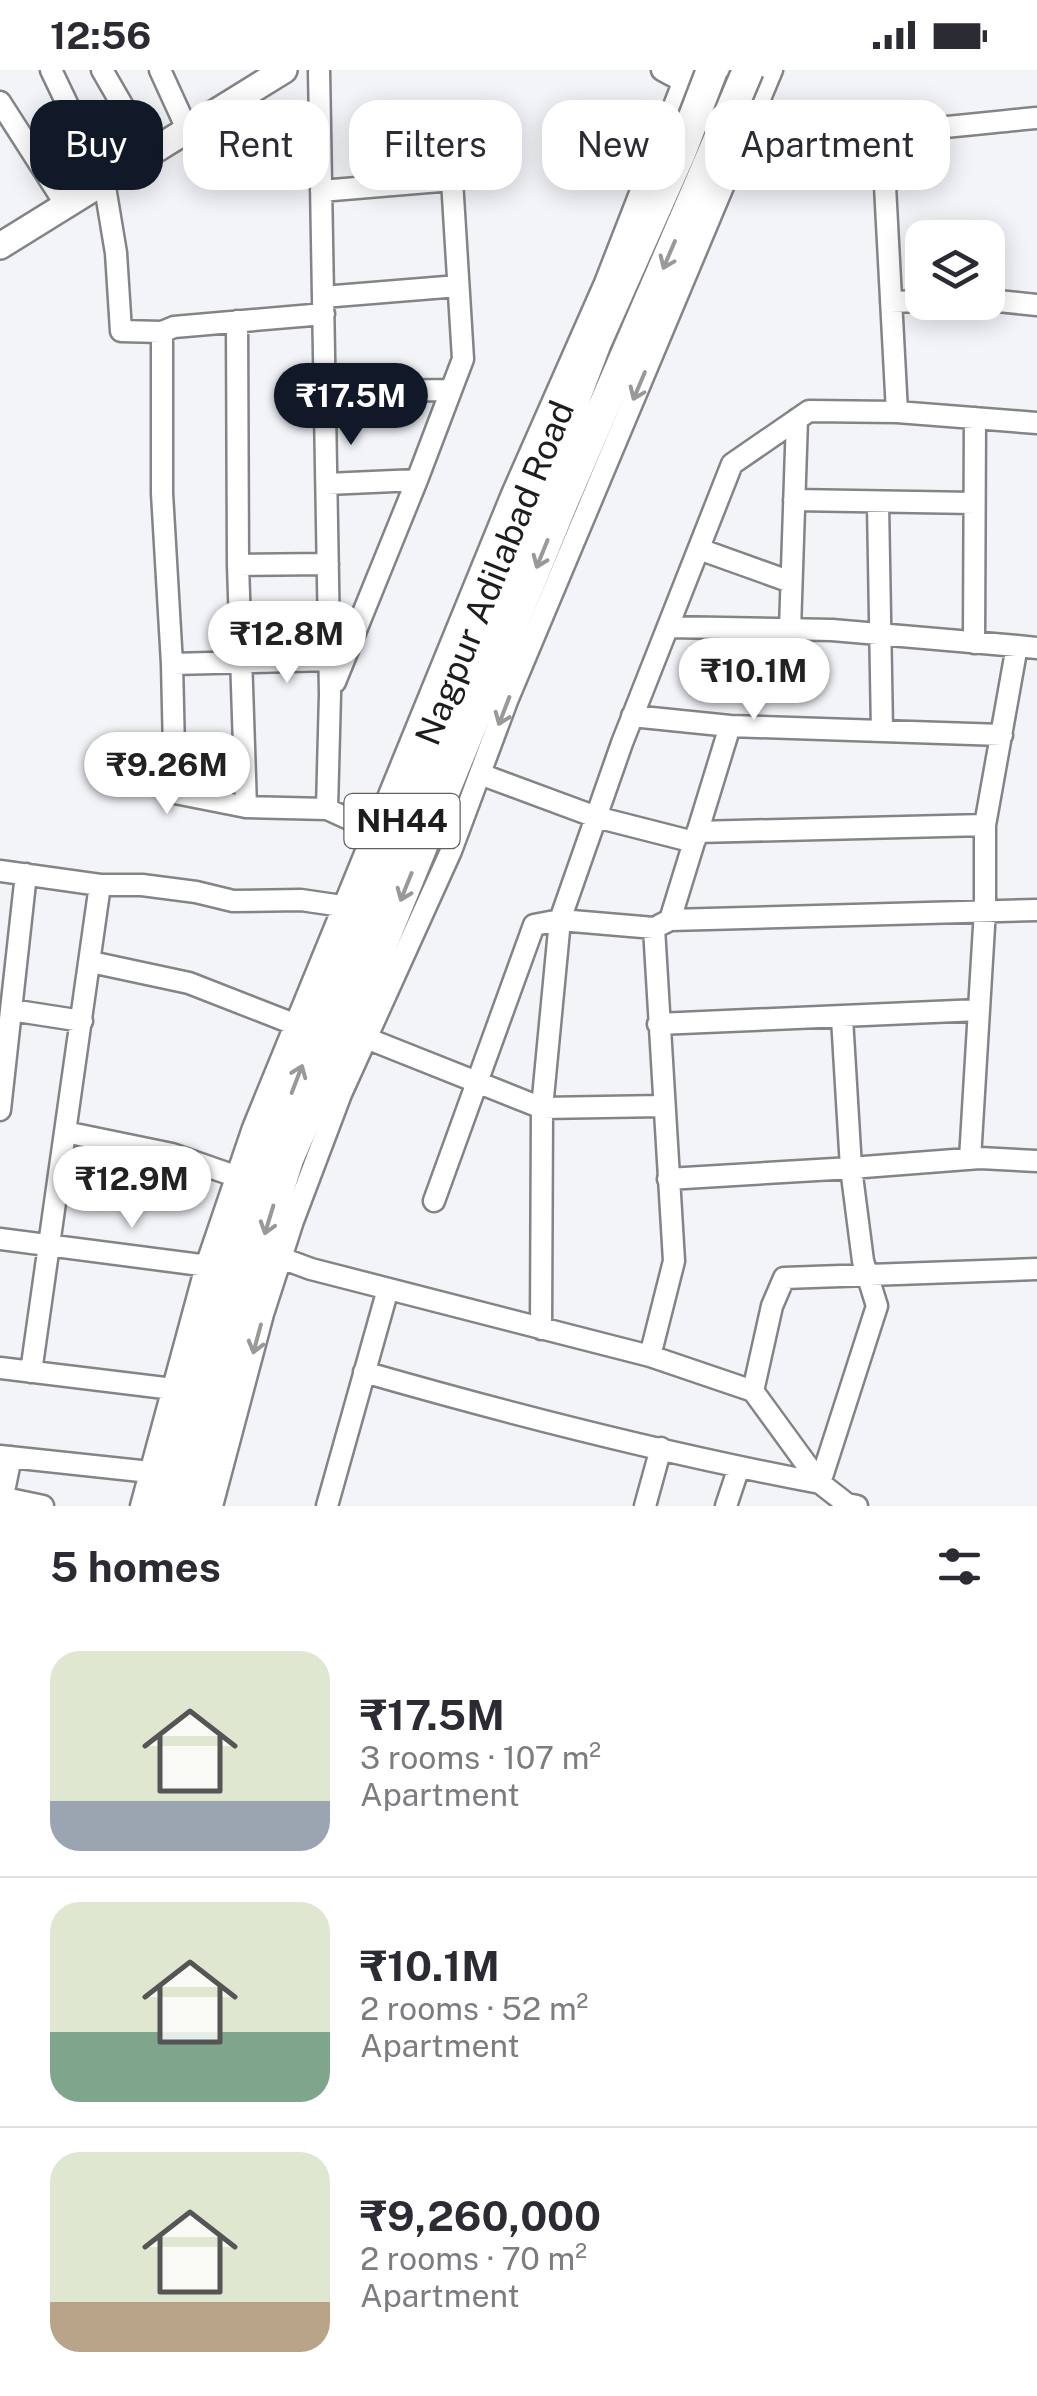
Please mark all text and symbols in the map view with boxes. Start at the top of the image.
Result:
text: 12:56 [50,13,151,58]
chip: Buy [30,100,163,190]
chip: Rent [183,100,329,190]
chip: Filters [349,100,522,190]
chip: New [542,100,685,190]
chip: Apartment [705,100,950,190]
map controls [905,220,1005,320]
button: layers [905,220,1005,320]
one-way arrow [659,239,677,270]
pin: ₹17.5M [270,363,432,448]
one-way arrow [629,370,647,401]
text: ₹17.5M [296,377,406,414]
street label: Nagpur Adilabad Road [407,395,582,751]
one-way arrow [531,538,549,568]
pin: ₹12.8M [206,601,368,686]
text: ₹12.8M [230,615,344,652]
pin: ₹10.1M [673,638,835,723]
text: ₹10.1M [701,652,807,689]
one-way arrow [493,696,511,726]
pin: ₹9.26M [86,732,248,817]
text: ₹9.26M [106,746,228,783]
road number: NH44 [344,794,460,848]
one-way arrow [395,871,413,902]
one-way arrow [289,1065,307,1095]
pin: ₹12.9M [51,1146,213,1231]
text: ₹12.9M [75,1160,189,1197]
one-way arrow [259,1203,277,1235]
one-way arrow [246,1323,265,1354]
icon: filters [932,1539,987,1594]
text: 5 homes [50,1542,221,1591]
text: ₹17.5M [360,1690,505,1739]
icon: home [130,1691,250,1811]
text: 3 rooms · 107 m² [360,1739,601,1776]
text: Apartment [360,1776,520,1813]
text: ₹10.1M [360,1941,500,1990]
icon: home [130,1942,250,2062]
text: 2 rooms · 52 m² [360,1990,588,2027]
text: Apartment [360,2027,520,2064]
text: ₹9,260,000 [360,2191,601,2240]
icon: home [130,2192,250,2312]
text: 2 rooms · 70 m² [360,2240,587,2277]
text: Apartment [360,2277,520,2314]

